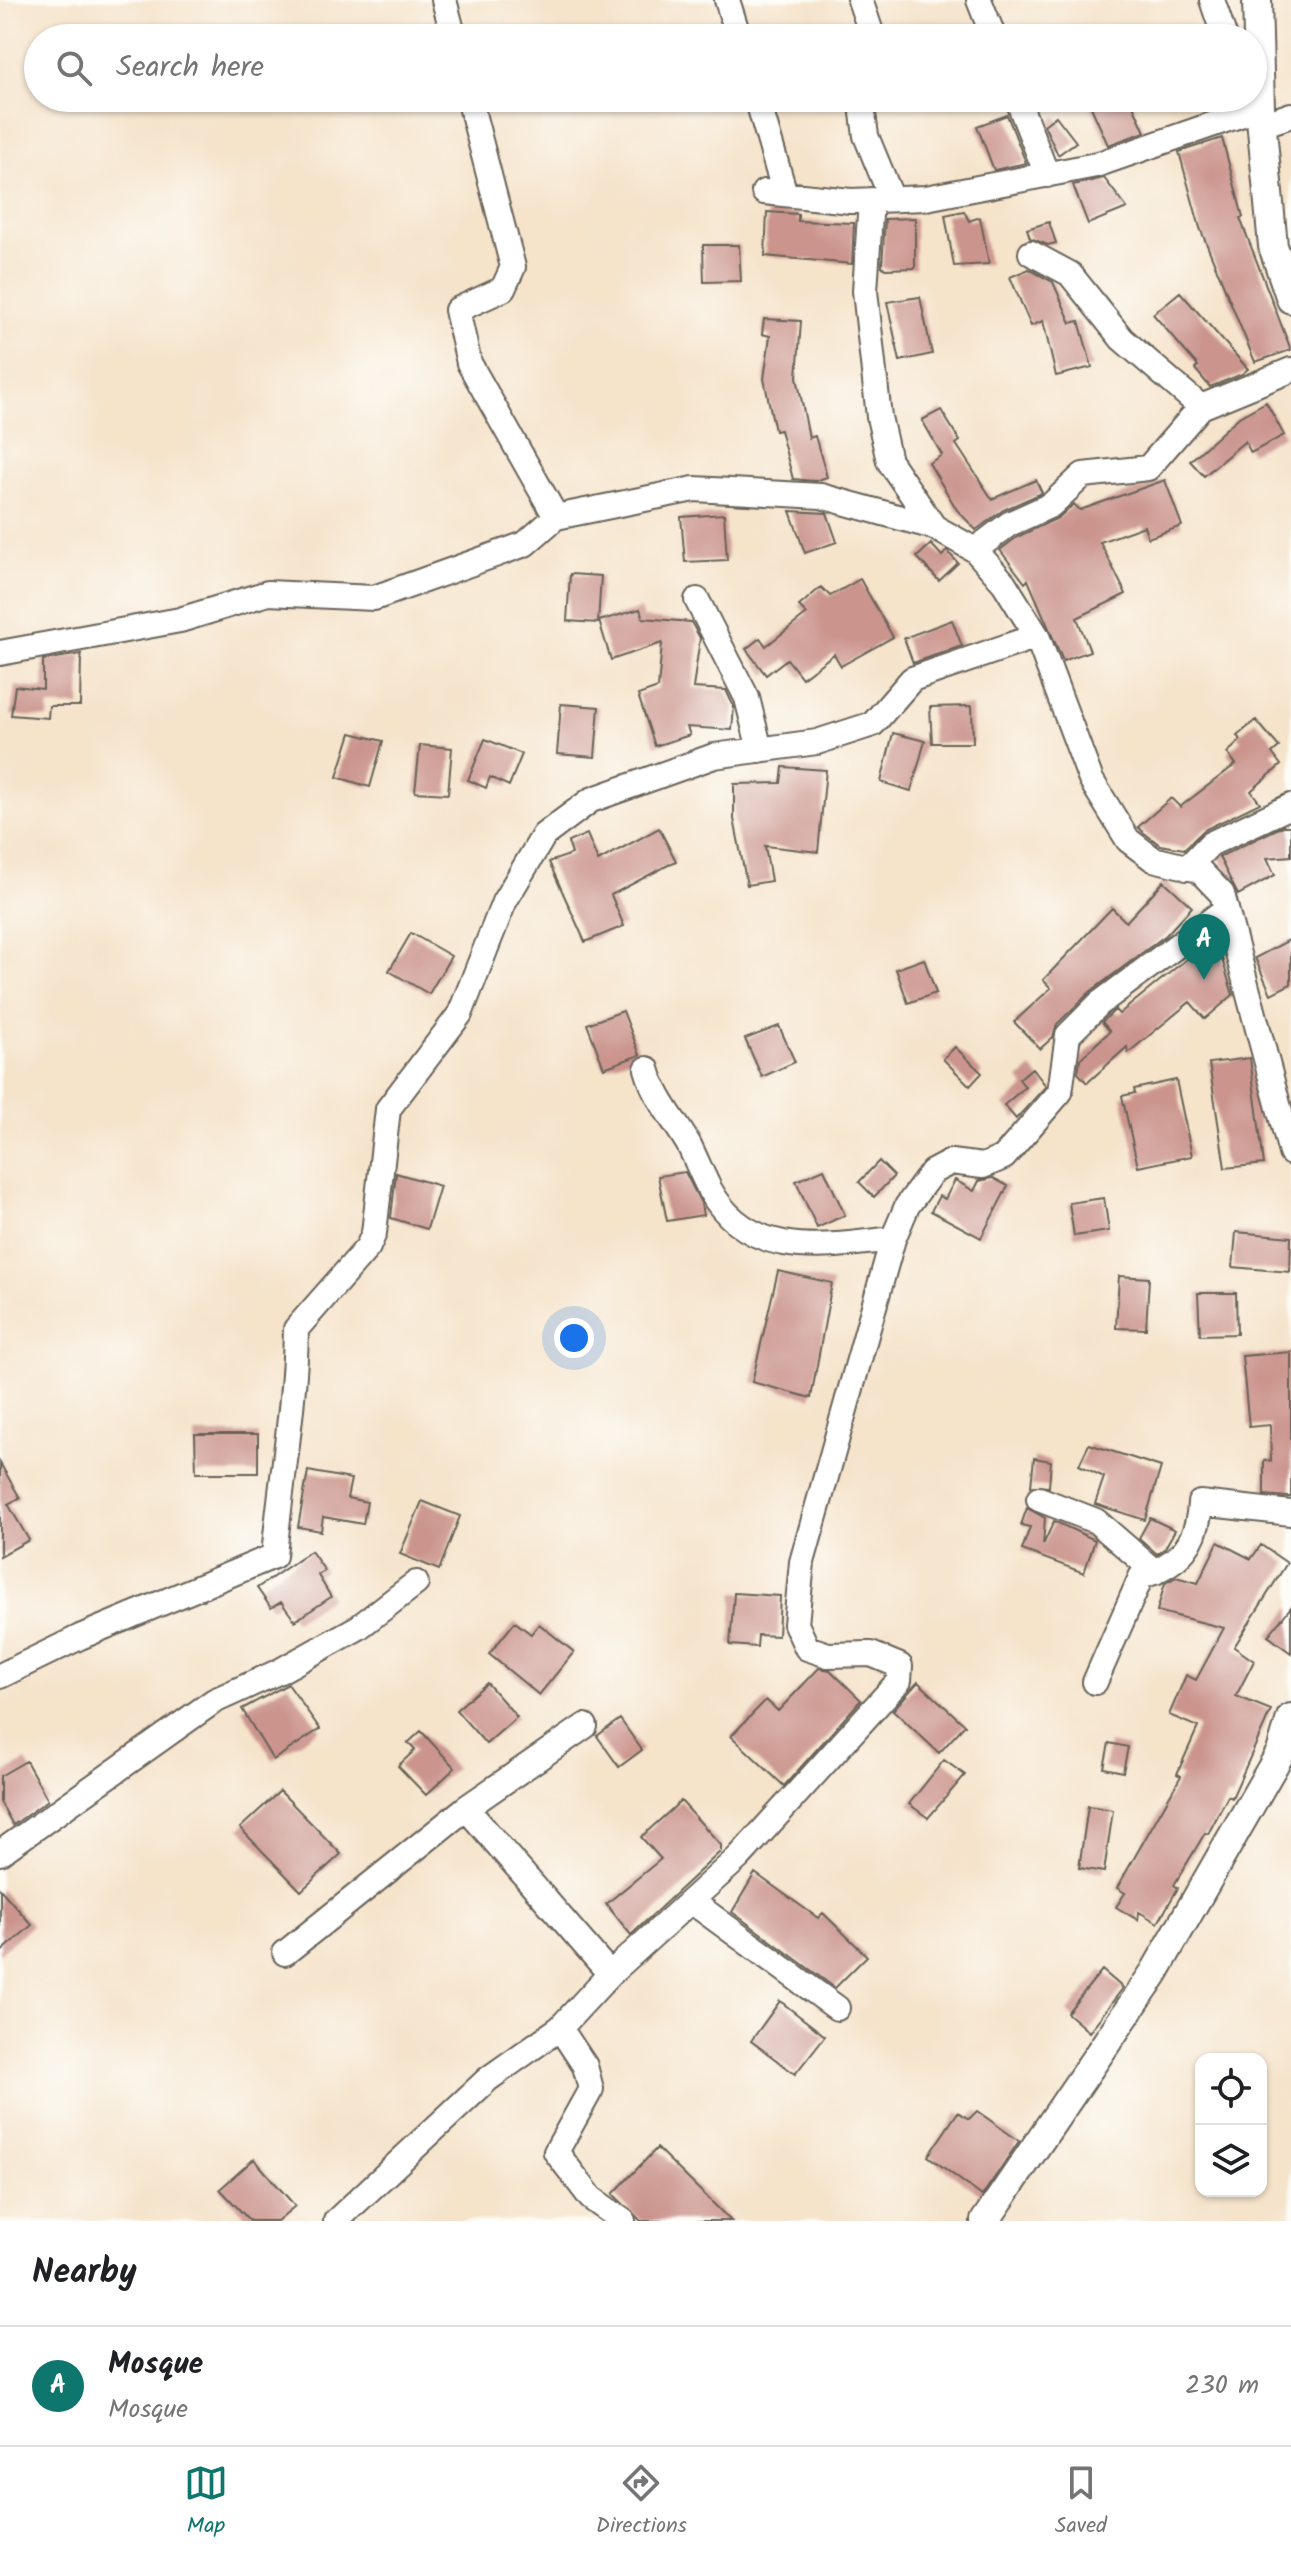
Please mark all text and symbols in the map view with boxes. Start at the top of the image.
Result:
search box [24,24,1267,112]
text: Search here [116,44,264,92]
icon: search [52,46,96,90]
pin: A [1178,914,1230,980]
your location [554,1318,594,1358]
map controls [1195,2053,1267,2197]
button: locate [1195,2053,1267,2125]
button: layers [1195,2125,1267,2197]
text: Nearby [32,2246,137,2300]
text: Mosque [108,2341,203,2389]
text: A [50,2365,66,2407]
text: 230 m [1185,2365,1259,2407]
text: Mosque [108,2389,188,2431]
tab: Map [184,2461,228,2544]
tab: Directions [596,2461,687,2544]
tab: Saved [1055,2461,1107,2544]

